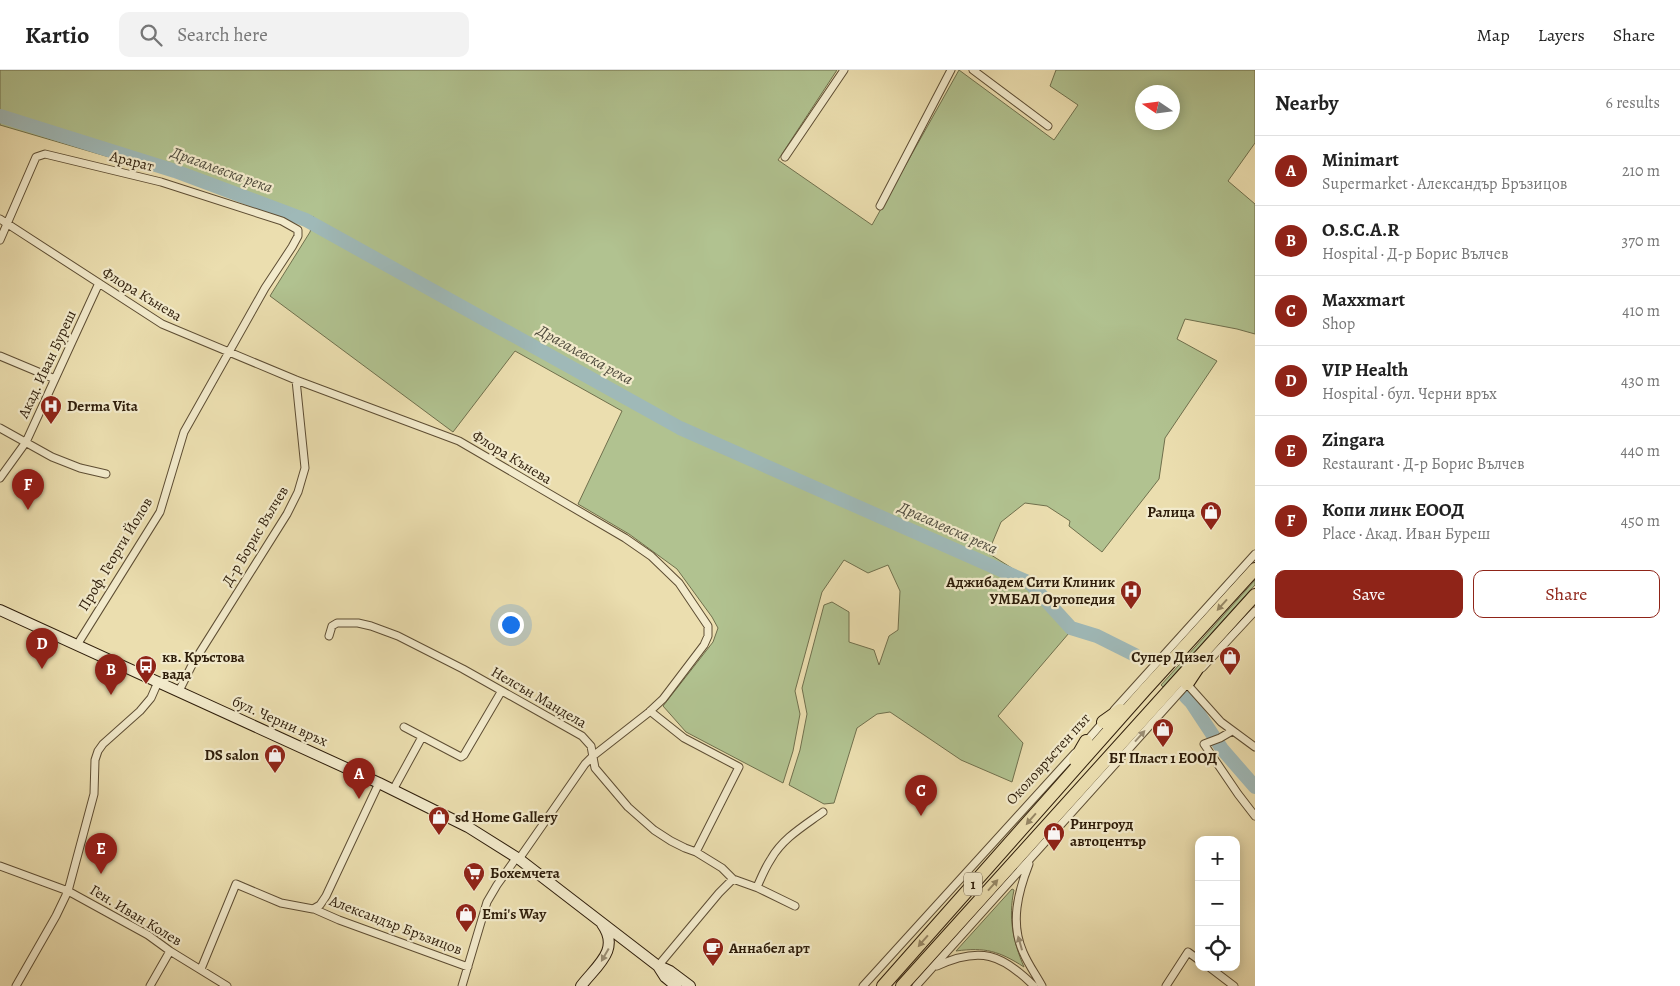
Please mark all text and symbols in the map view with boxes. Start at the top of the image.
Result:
search box [119,12,469,57]
text: Kartio [25,19,89,51]
icon: search [137,21,165,49]
text: Search here [177,22,268,48]
text: Map [1477,23,1510,47]
text: Layers [1538,23,1585,47]
text: Share [1613,23,1655,47]
north arrow [1135,85,1180,130]
text: Nearby [1275,89,1338,117]
text: 6 results [1606,92,1660,114]
water label: Драгалевска река [167,141,276,199]
street label: Арарат [107,146,156,176]
text: Minimart [1322,147,1399,173]
text: A [1286,160,1296,182]
text: 210 m [1622,160,1660,182]
text: Supermarket · Александър Бръзицов [1322,173,1567,195]
text: O.S.C.A.R [1322,217,1399,243]
text: B [1286,230,1296,252]
text: 370 m [1622,230,1660,252]
text: Hospital · Д-р Борис Вълчев [1322,243,1509,265]
street label: Флора Кънева [98,262,186,326]
text: Maxxmart [1322,287,1405,313]
text: C [1286,300,1296,322]
text: 410 m [1622,300,1660,322]
street label: Акад. Иван Буреш [13,307,81,422]
text: Shop [1322,313,1355,335]
water label: Драгалевска река [532,319,637,390]
text: VIP Health [1322,357,1408,383]
text: D [1285,370,1297,392]
text: 430 m [1621,370,1660,392]
text: Hospital · бул. Черни връх [1322,383,1497,405]
hospital icon: Derma Vita [39,394,63,425]
place label: Derma Vita [67,396,139,416]
street label: Флора Кънева [468,425,556,489]
text: Zingara [1322,427,1385,453]
text: E [1286,440,1296,462]
text: 440 m [1620,440,1660,462]
text: Restaurant · Д-р Борис Вълчев [1322,453,1525,475]
pin: F [12,469,44,510]
street label: Д-р Борис Вълчев [217,482,293,590]
street label: Проф. Георги Йолов [73,493,157,615]
water label: Драгалевска река [894,496,1001,560]
text: Копи линк ЕООД [1322,497,1464,523]
shop icon: Ралица [1199,500,1223,531]
place label: Ралица [1147,502,1196,522]
text: F [1287,510,1295,532]
text: 450 m [1621,510,1660,532]
text: Place · Акад. Иван Буреш [1322,523,1490,545]
button: Save [1275,570,1463,618]
button: Share [1473,570,1660,618]
place label: Аджибадем Сити Клиник УМБАЛ Ортопедия [945,572,1115,609]
hospital icon: Аджибадем Сити Клиник УМБАЛ Ортопедия [1119,579,1143,610]
one-way arrow [1216,599,1228,611]
your location [498,612,524,638]
pin: D [26,628,58,669]
shop icon: Супер Дизел [1218,645,1242,676]
place label: кв. Кръстова вада [162,647,246,684]
place label: Супер Дизел [1131,647,1214,667]
pin: B [95,654,127,695]
bus stop icon: кв. Кръстова вада [134,654,158,685]
street label: Нелсън Мандела [487,661,591,733]
street label: бул. Черни връх [229,691,332,751]
street label: Околовръстен път [1001,709,1095,809]
shop icon: БГ Пласт 1 ЕООД [1151,717,1175,748]
one-way arrow [1134,731,1146,743]
shop icon: DS salon [263,743,287,774]
place label: DS salon [204,745,260,765]
place label: БГ Пласт 1 ЕООД [1109,748,1217,768]
pin: A [343,758,375,799]
pin: C [905,775,937,816]
shop icon: sd Home Gallery [427,805,451,836]
place label: sd Home Gallery [455,807,559,827]
one-way arrow [1025,812,1036,825]
place label: Рингроуд автоцентър [1070,814,1146,851]
shop icon: Рингроуд автоцентър [1042,821,1066,852]
pin: E [85,833,117,874]
map controls [1195,836,1240,971]
button: + [1195,836,1240,881]
supermarket icon: Бохемчета [462,861,486,892]
place label: Бохемчета [490,863,561,883]
road number: 1 [964,872,982,896]
one-way arrow [987,879,999,891]
street label: Ген. Иван Колев [86,880,186,950]
button: − [1195,881,1240,926]
street label: Александър Бръзицов [326,890,465,960]
shop icon: Emi's Way [454,902,478,933]
place label: Emi's Way [482,904,547,924]
button: locate [1195,926,1240,971]
one-way arrow [917,934,929,946]
one-way arrow [1016,935,1024,950]
cafe icon: Аннабел арт [701,936,725,967]
place label: Аннабел арт [728,938,810,958]
one-way arrow [601,947,609,962]

